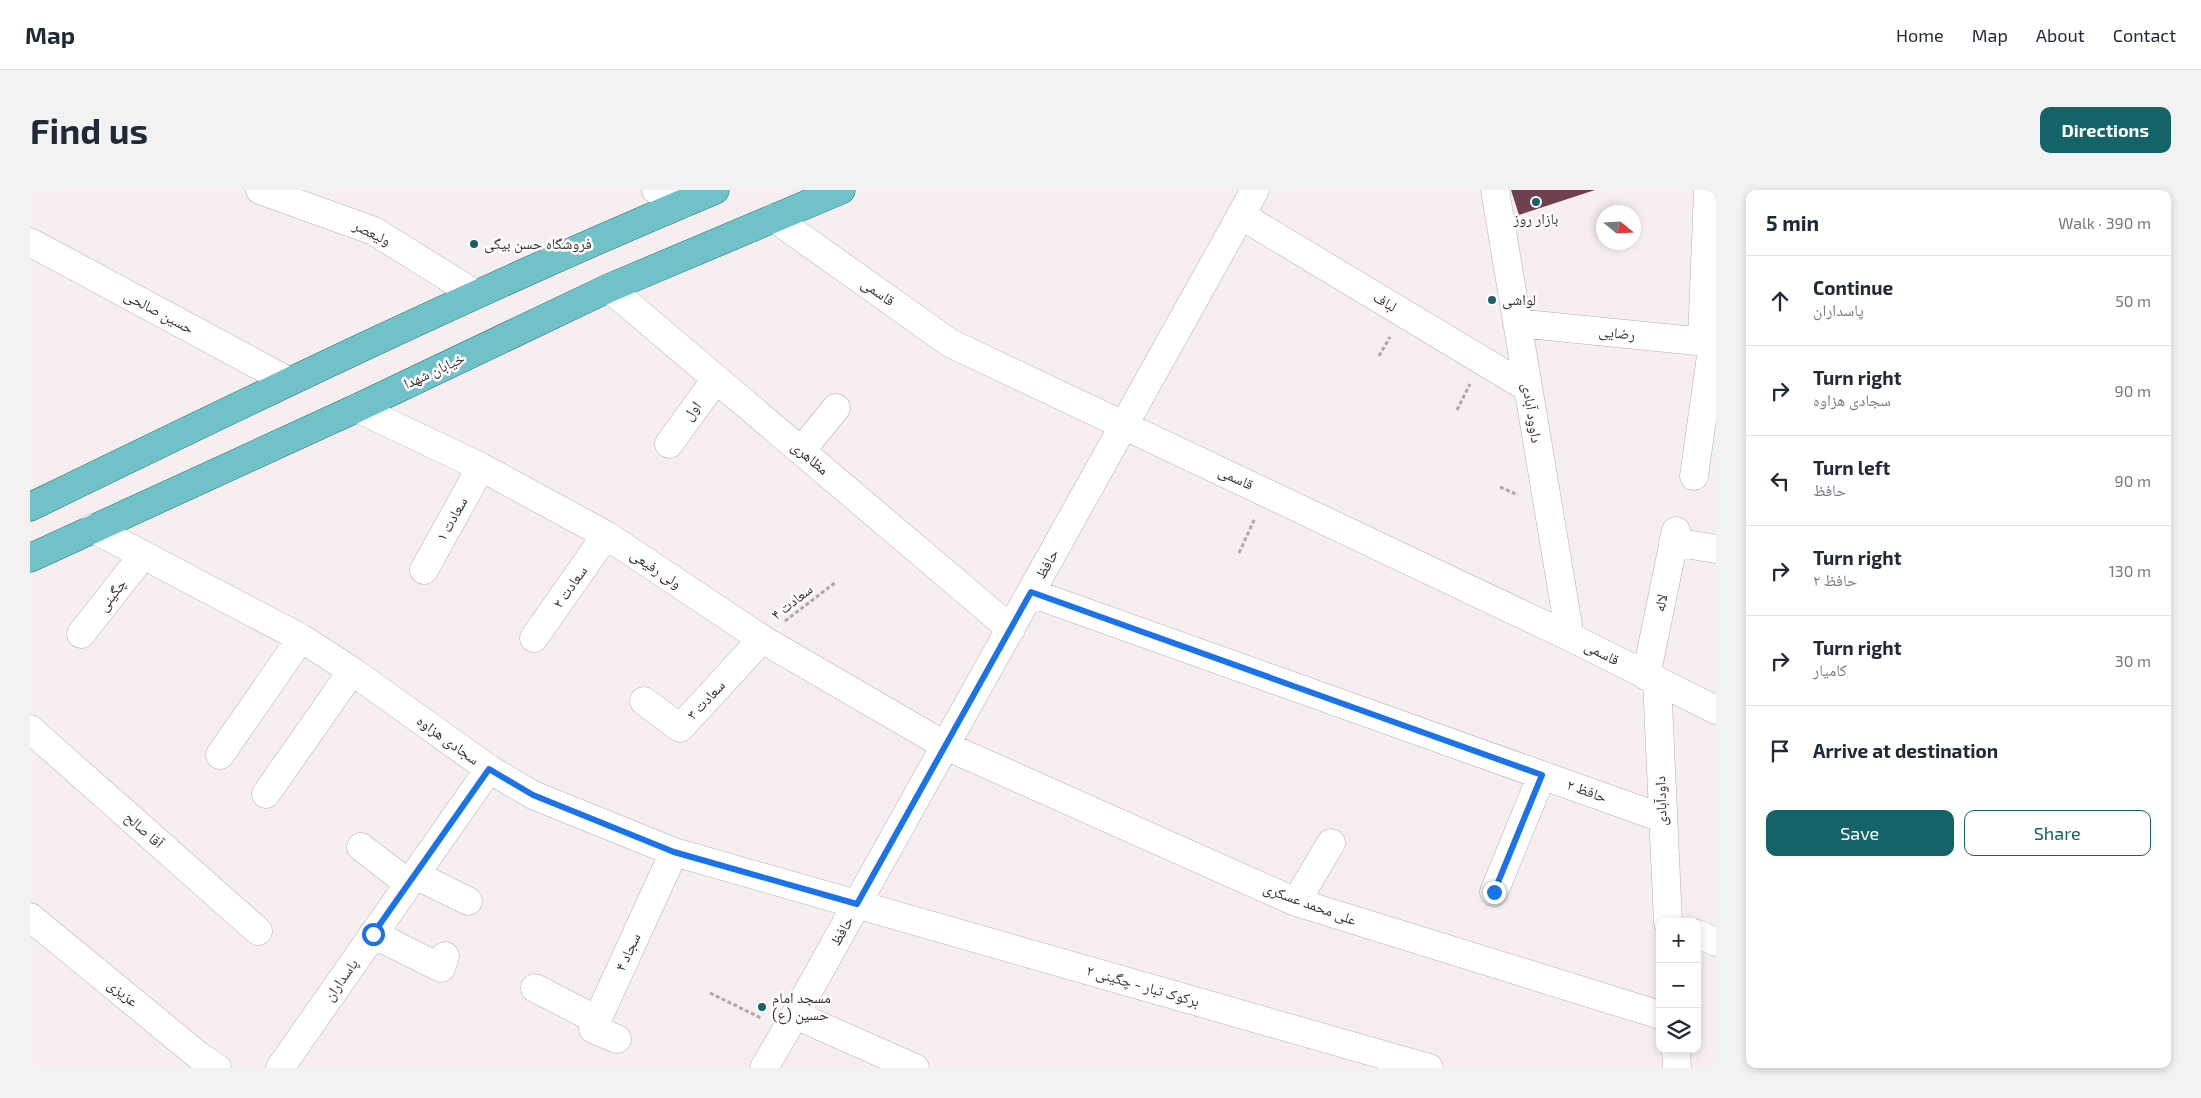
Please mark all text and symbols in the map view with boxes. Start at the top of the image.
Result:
text: Map [25,20,75,49]
text: Home [1896,24,1944,46]
text: Map [1972,24,2008,46]
text: About [2036,24,2085,46]
text: Contact [2113,24,2176,46]
button: Directions [2040,107,2171,153]
text: Find us [30,109,148,151]
marker: بازار روز [1530,196,1542,208]
north arrow [1596,205,1641,250]
place label: بازار روز [1512,209,1559,228]
text: 5 min [1766,210,1819,235]
text: Walk · 390 m [2058,213,2151,232]
street label: ولیعصر [349,215,394,250]
place label: فروشگاه حسن بیگی [484,234,592,254]
marker: فروشگاه حسن بیگی [468,238,480,250]
street label: قاسمی [857,273,899,311]
text: Continue [1813,276,1893,299]
street label: حسین صالحی [121,285,198,339]
street label: لباف [1370,287,1400,315]
icon: ahead [1766,287,1794,315]
place label: لواشی [1502,290,1536,310]
text: 50 m [2115,291,2151,310]
marker: لواشی [1486,294,1498,306]
text: پاسداران [1813,300,1864,319]
street label: رضایی [1598,321,1637,345]
street label: خیابان شهدا [400,348,468,394]
text: Turn right [1813,366,1901,389]
icon: right [1766,377,1794,405]
text: 90 m [2115,381,2151,400]
street label: داوود آبادی [1517,382,1547,444]
text: سجادی هزاوه [1813,390,1891,409]
street label: اول [678,397,706,425]
street label: مظاهری [787,437,833,480]
text: Turn left [1813,456,1890,479]
street label: قاسمی [1215,461,1257,495]
icon: left [1766,467,1794,495]
text: 90 m [2115,471,2151,490]
text: حافظ [1813,480,1846,499]
street label: سعادت ۱ [432,493,471,544]
street label: ولی رفیعی [626,545,686,593]
street label: حافظ [1031,545,1062,582]
text: Turn right [1813,546,1901,569]
icon: right [1766,557,1794,585]
text: 130 m [2109,561,2151,580]
street label: سعادت ۲ [548,562,590,611]
text: حافظ ۲ [1813,570,1857,589]
street label: چگینی [93,574,131,616]
street label: سعادت ۴ [767,579,816,623]
street label: لاله [1649,592,1671,613]
street label: قاسمی [1581,636,1623,670]
text: Turn right [1813,636,1901,659]
icon: right [1766,647,1794,675]
text: 30 m [2115,651,2151,670]
text: کامیار [1813,660,1847,679]
street label: سعادت ۳ [682,676,728,723]
street label: سجادی هزاوه [413,710,483,770]
icon: arrive [1766,737,1794,765]
text: Arrive at destination [1813,739,1998,762]
street label: حافظ ۲ [1565,775,1610,806]
street label: داودآبادی [1650,776,1672,826]
street label: آقا صالح [120,807,169,854]
button: Save [1766,810,1954,856]
button: Share [1964,810,2151,856]
street label: علی محمد عسکری [1260,878,1360,930]
route end [1483,881,1506,904]
street label: حافظ [826,912,857,949]
map controls [1656,918,1701,1053]
button: + [1656,918,1701,963]
route start [362,923,385,946]
street label: سجاد ۴ [610,930,644,974]
street label: پاسداران [319,955,363,1005]
street label: برکوک تبار - چگینی ۲ [1084,960,1202,1012]
button: − [1656,963,1701,1008]
street label: عزیزی [103,974,143,1012]
place label: مسجد امام حسین (ع) [772,988,831,1025]
marker: مسجد امام حسین (ع) [756,1001,768,1013]
button: layers [1656,1008,1701,1053]

